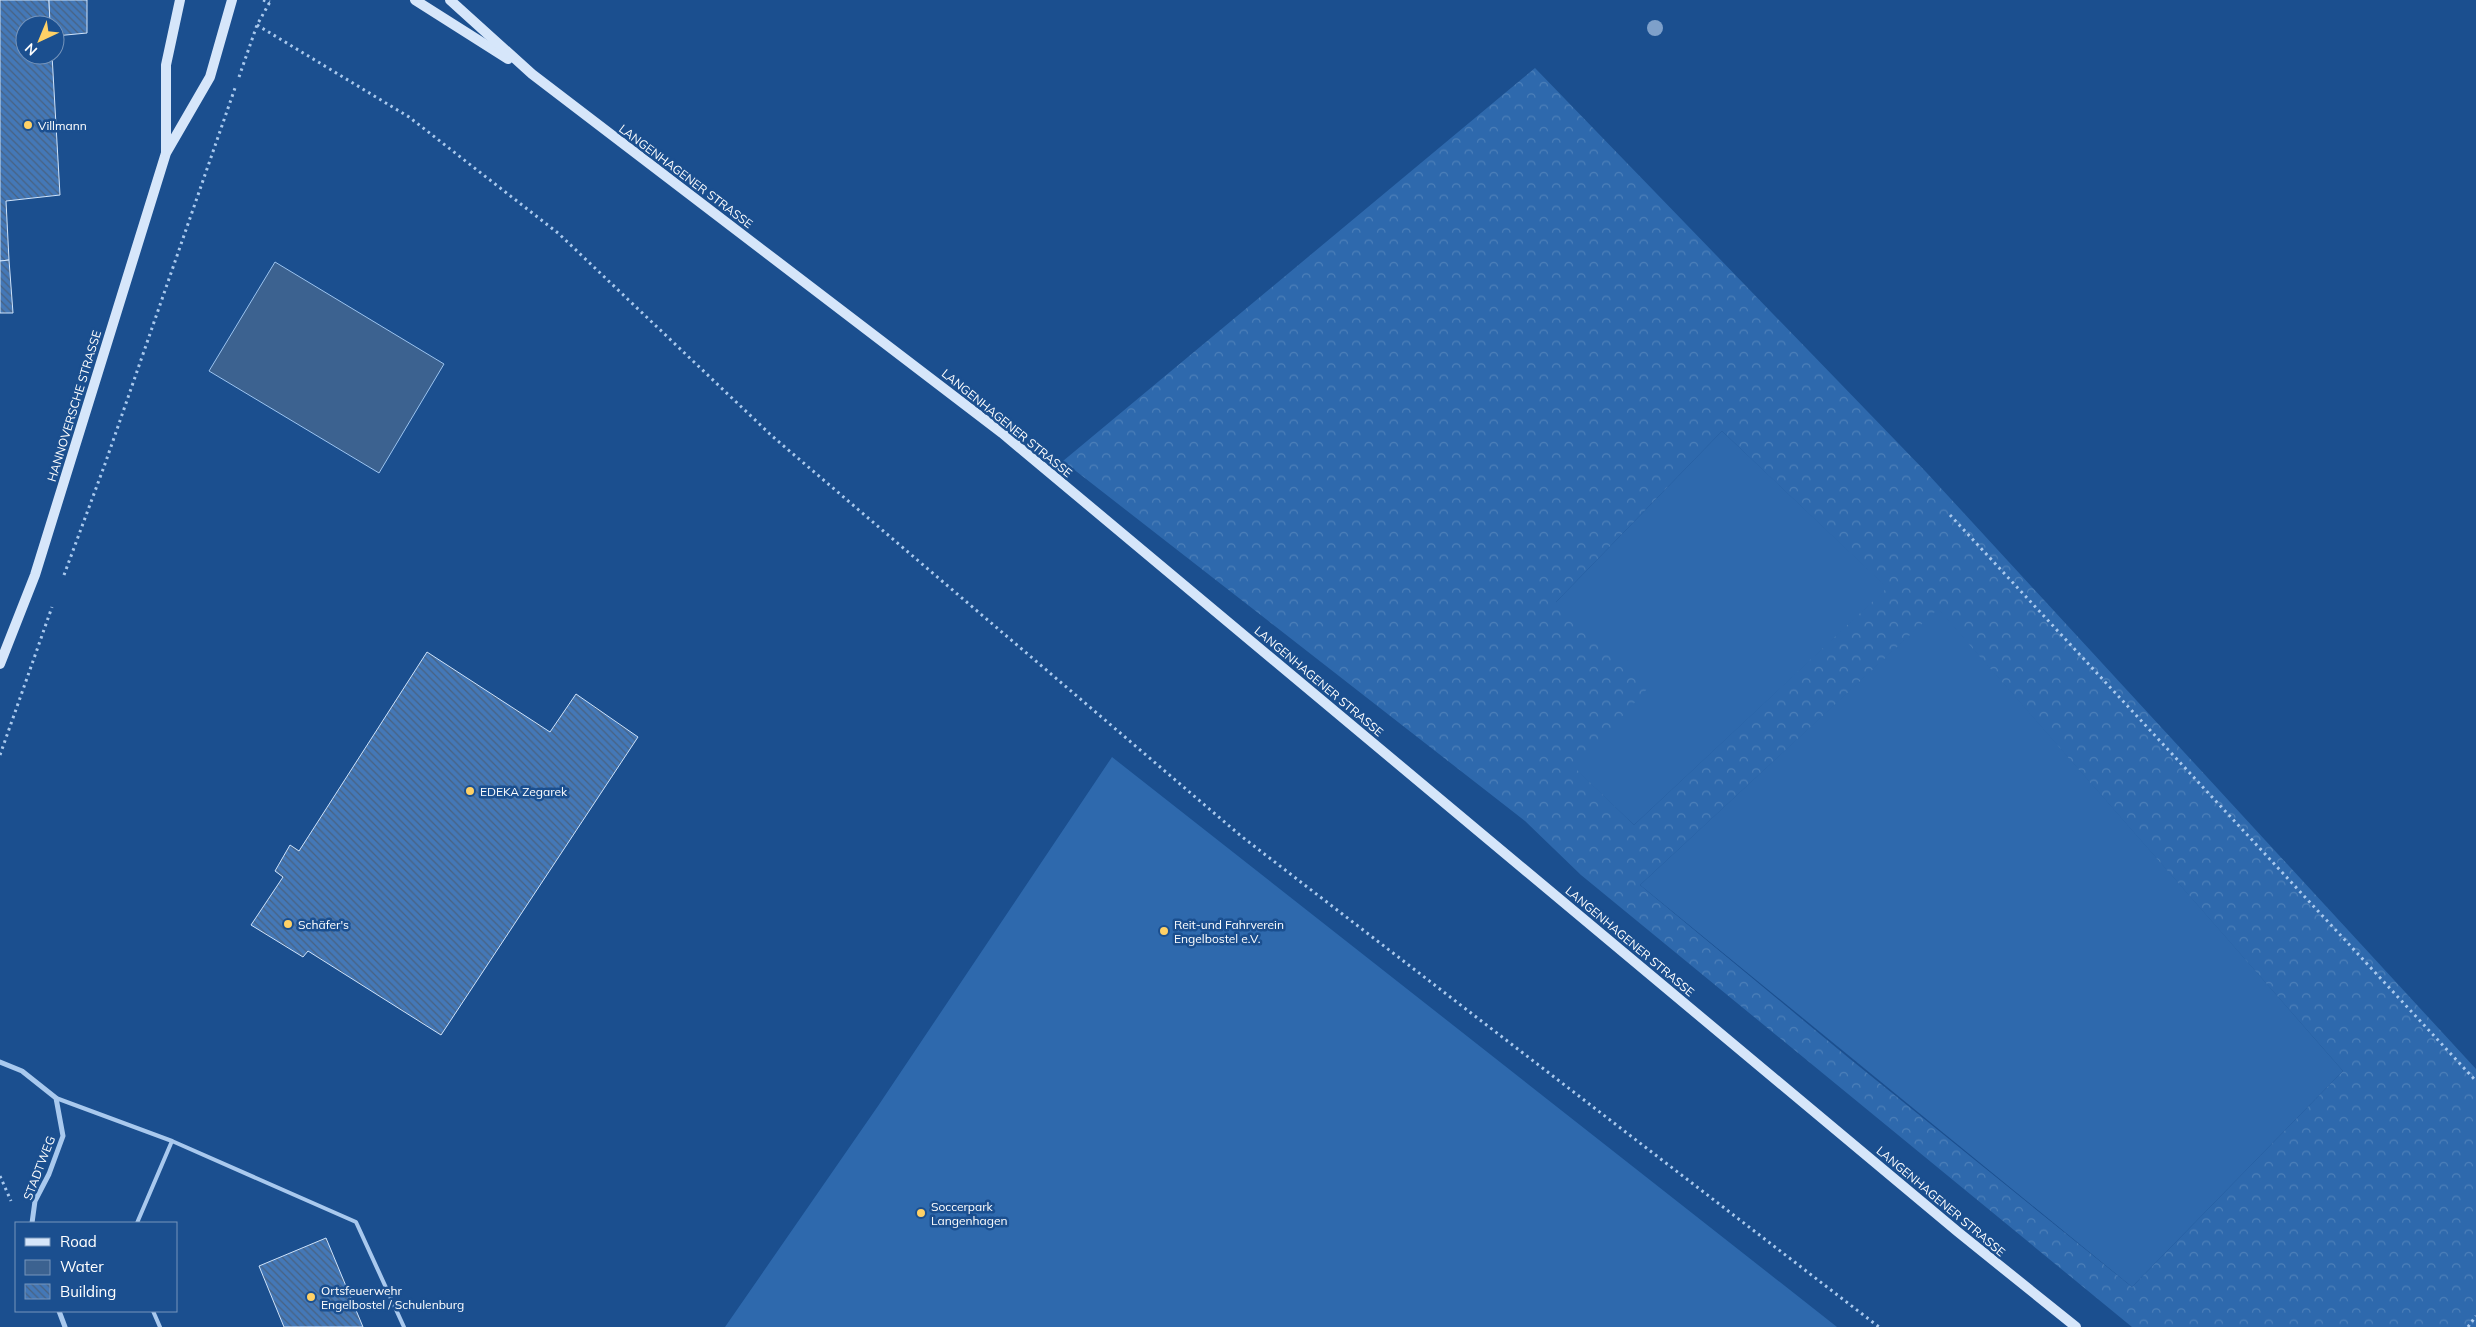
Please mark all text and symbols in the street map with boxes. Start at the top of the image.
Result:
north arrow [15,15,65,65]
text: N [21,39,41,59]
place label: Villmann [38,118,87,133]
marker: Villmann [22,119,34,131]
street label: LANGENHAGENER STRASSE [616,121,756,231]
street label: HANNOVERSCHE STRASSE [44,329,104,483]
street label: LANGENHAGENER STRASSE [939,366,1075,480]
street label: LANGENHAGENER STRASSE [1252,623,1386,739]
place label: EDEKA Zegarek [480,784,568,799]
marker: EDEKA Zegarek [464,785,476,797]
street label: LANGENHAGENER STRASSE [1563,883,1697,999]
place label: Schäfer's [298,917,349,932]
place label: Reit-und Fahrverein Engelbostel e.V. [1174,917,1284,946]
marker: Schäfer's [282,918,294,930]
marker: Reit-und Fahrverein Engelbostel e.V. [1158,925,1170,937]
street label: STADTWEG [20,1134,58,1202]
street label: LANGENHAGENER STRASSE [1874,1143,2008,1259]
place label: Soccerpark Langenhagen [931,1199,1008,1228]
marker: Soccerpark Langenhagen [915,1207,927,1219]
legend [15,1222,178,1312]
text: Road [60,1232,97,1251]
text: Water [60,1257,104,1276]
text: Building [60,1282,116,1301]
place label: Ortsfeuerwehr Engelbostel / Schulenburg [321,1283,464,1312]
marker: Ortsfeuerwehr Engelbostel / Schulenburg [305,1291,317,1303]

